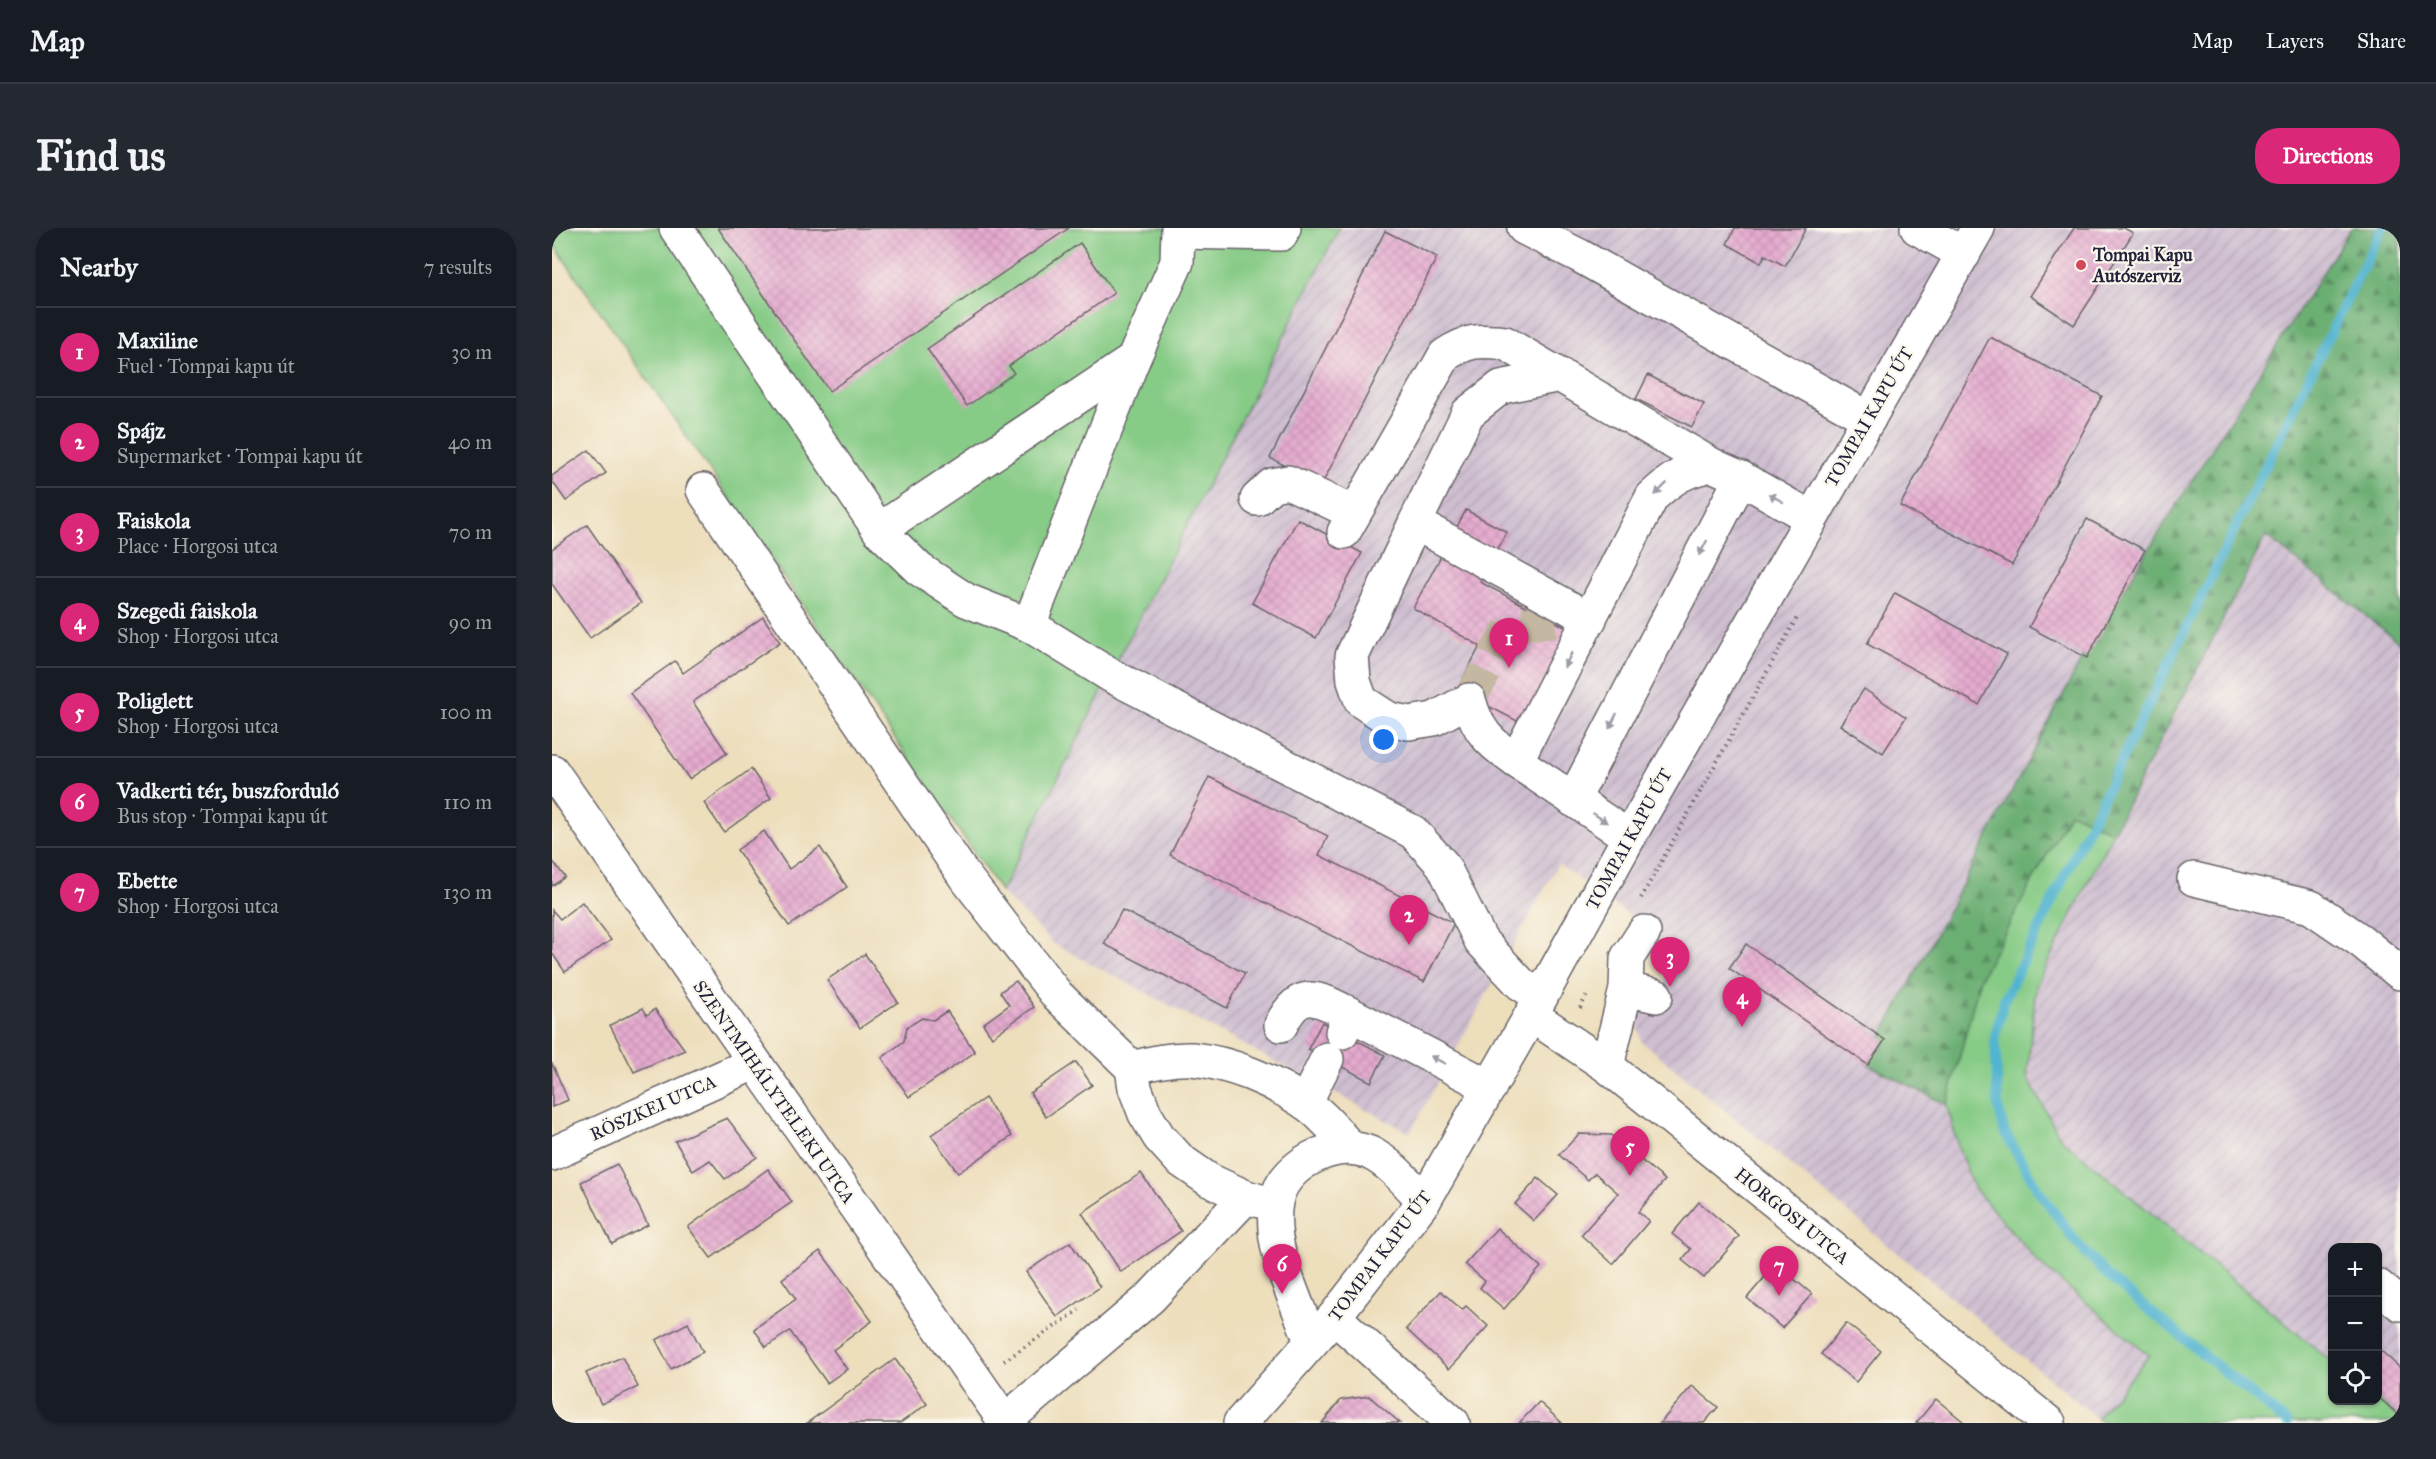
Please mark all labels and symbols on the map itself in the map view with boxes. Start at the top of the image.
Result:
place label: Tompai Kapu Autószerviz [2092,244,2193,287]
marker: Tompai Kapu Autószerviz [2074,258,2088,272]
street label: TOMPAI KAPU ÚT [1818,342,1918,491]
one-way arrow [1654,482,1668,496]
one-way arrow [1768,493,1784,504]
one-way arrow [1698,540,1708,557]
pin: 1 [1490,618,1528,668]
one-way arrow [1563,652,1573,669]
one-way arrow [1609,713,1618,730]
your location [1369,725,1398,754]
street label: TOMPAI KAPU ÚT [1579,764,1677,913]
one-way arrow [1592,812,1608,824]
pin: 2 [1390,896,1428,945]
pin: 3 [1650,938,1690,987]
street label: SZENTMIHÁLYTELEKI UTCA [688,975,861,1208]
pin: 4 [1722,978,1762,1027]
one-way arrow [1429,1055,1447,1065]
street label: RÖSZKEI UTCA [586,1069,720,1146]
pin: 5 [1610,1126,1650,1176]
street label: HORGOSI UTCA [1730,1163,1854,1269]
street label: TOMPAI KAPU ÚT [1322,1185,1436,1326]
pin: 6 [1262,1244,1302,1294]
pin: 7 [1760,1246,1798,1296]

